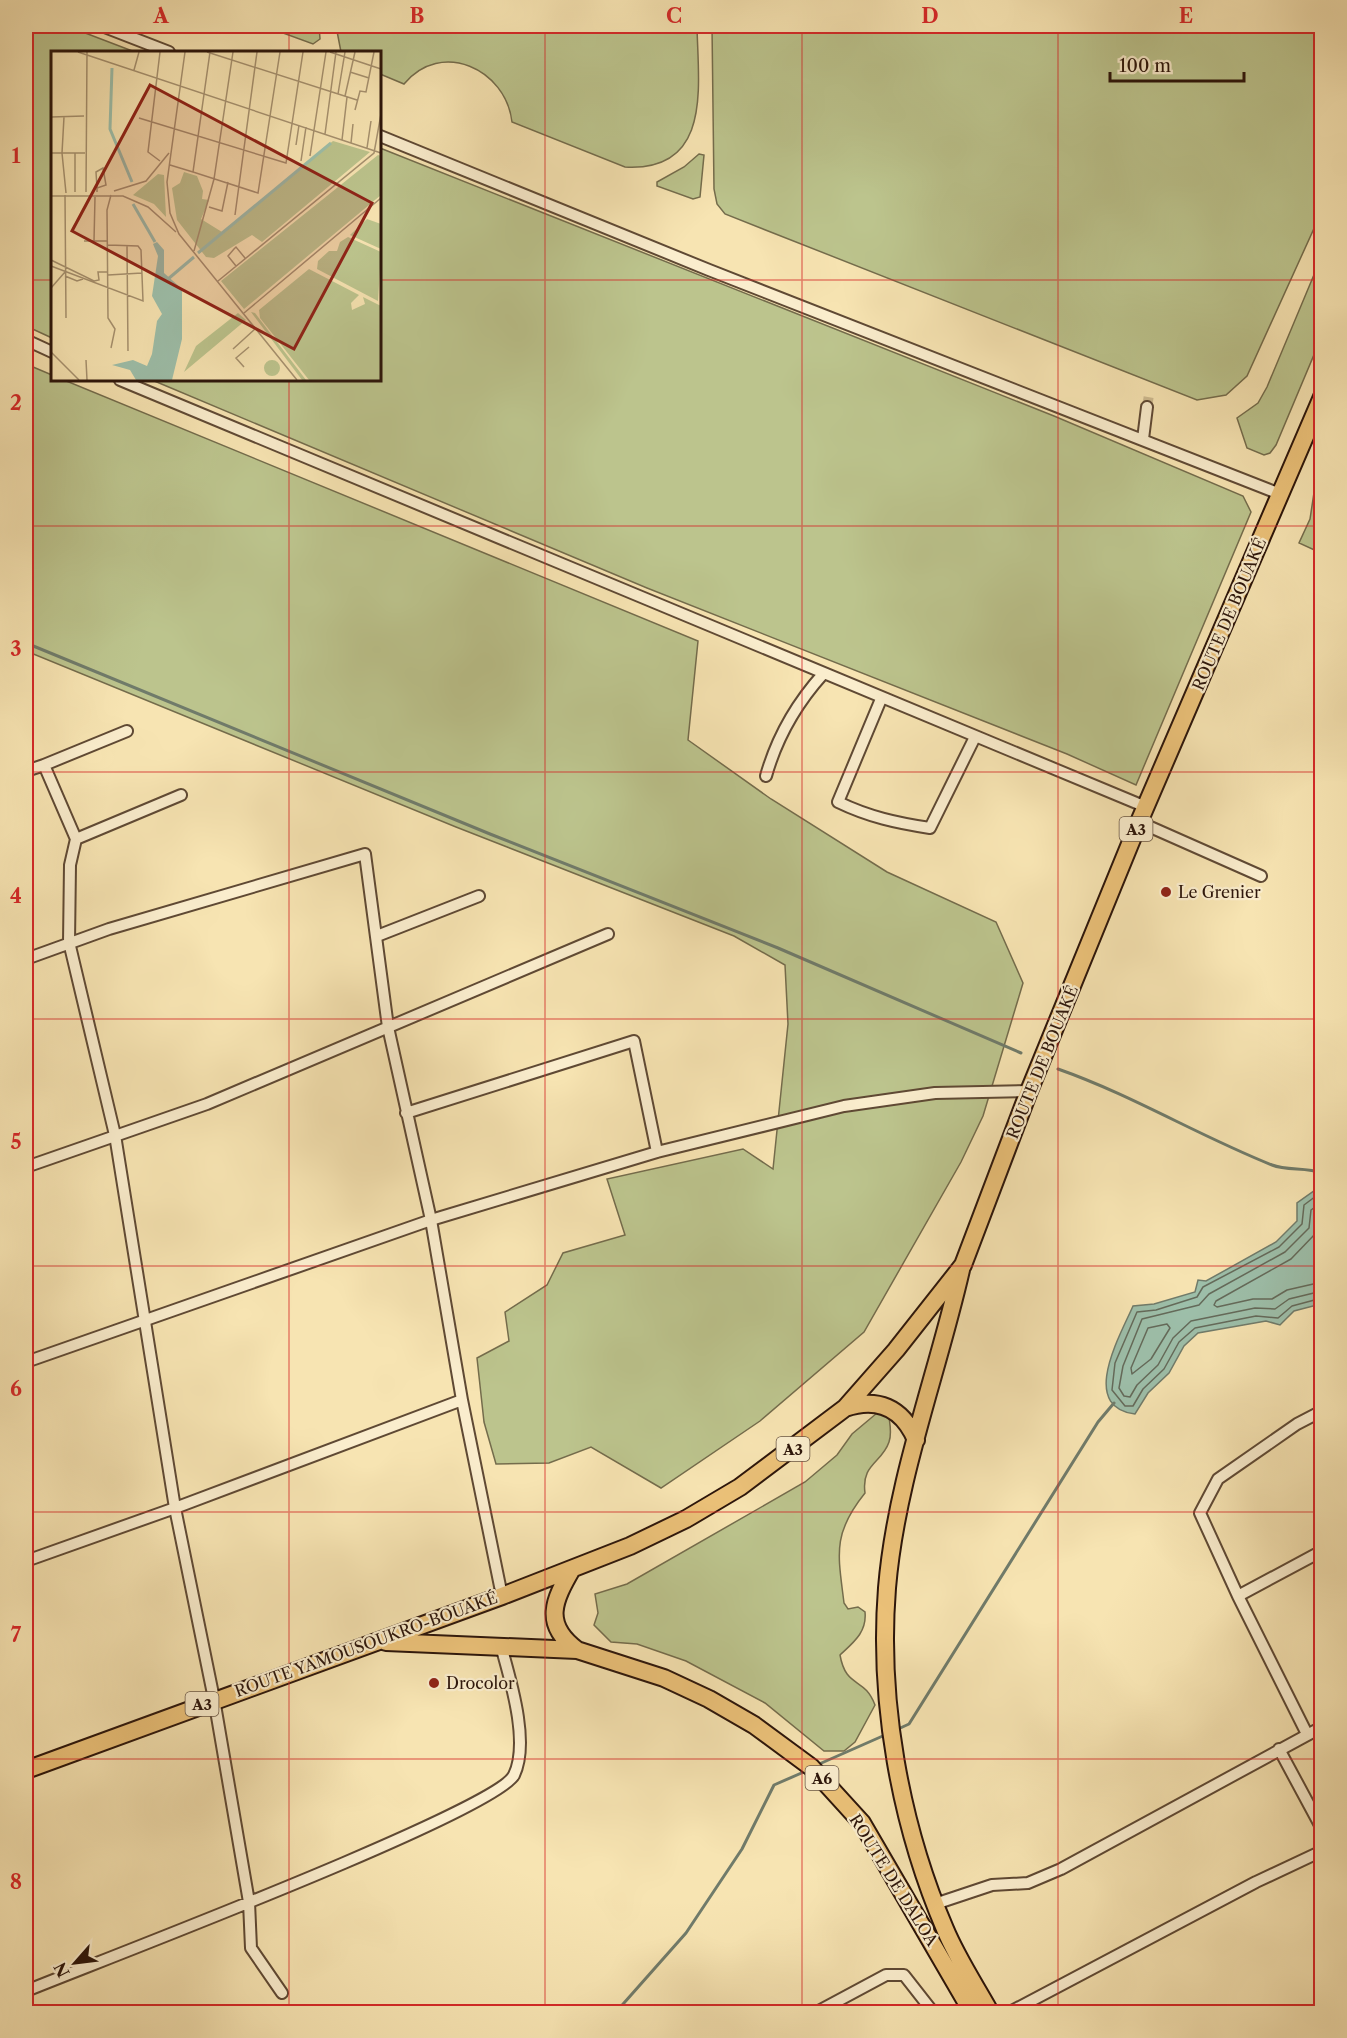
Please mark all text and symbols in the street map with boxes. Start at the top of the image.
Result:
text: A [152,4,169,28]
text: B [410,4,425,28]
text: C [666,4,682,28]
text: D [921,4,939,28]
text: E [1179,4,1193,28]
scale bar [1110,45,1244,83]
inset map [51,51,381,381]
text: 100 m [1119,55,1171,77]
text: 1 [12,144,21,168]
text: 2 [10,391,22,415]
street label: ROUTE DE BOUAKÉ [1188,535,1270,693]
text: 3 [10,637,22,661]
road number: A3 [1120,817,1152,841]
place label: Le Grenier [1178,882,1261,902]
text: 4 [10,884,22,908]
marker: Le Grenier [1159,885,1173,899]
street label: ROUTE DE BOUAKÉ [1002,982,1082,1142]
text: 5 [10,1130,22,1154]
text: 6 [10,1377,22,1401]
road number: A3 [776,1437,810,1461]
street label: ROUTE YAMOUSOUKRO-BOUAKÉ [232,1587,500,1701]
text: 7 [11,1623,22,1647]
place label: Drocolor [446,1673,515,1693]
marker: Drocolor [427,1676,441,1690]
road number: A3 [186,1692,218,1716]
road number: A6 [806,1766,838,1790]
street label: ROUTE DE DALOA [845,1810,943,1951]
text: 8 [10,1870,22,1894]
north arrow [45,1933,105,1993]
text: N [50,1959,74,1981]

